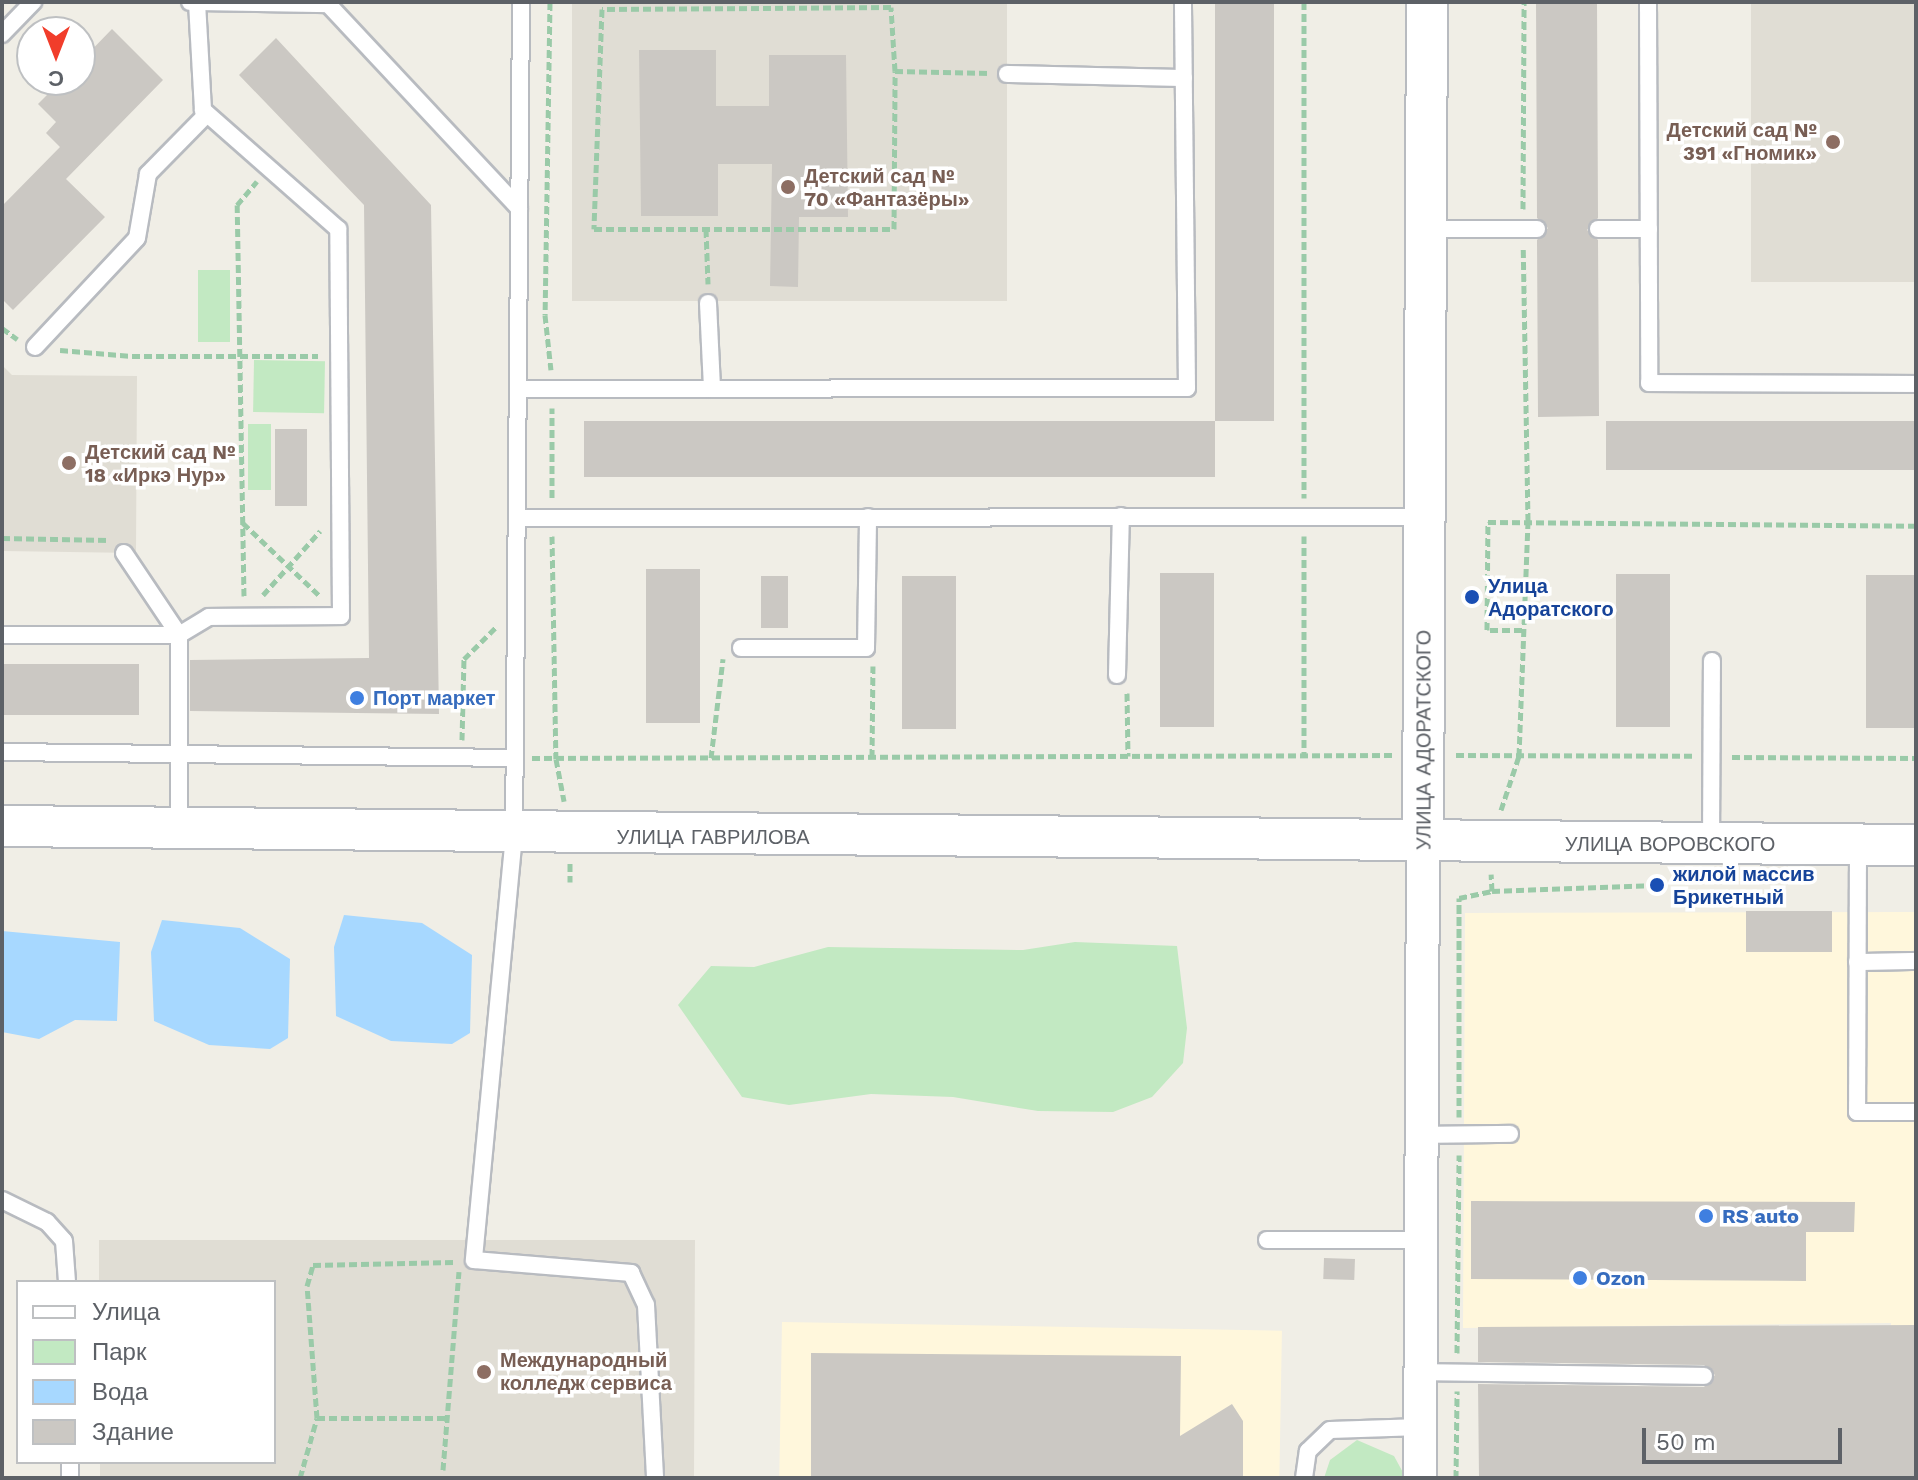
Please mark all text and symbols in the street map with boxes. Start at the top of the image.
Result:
north arrow [16,16,96,96]
text: С [48,66,64,91]
place label: Детский сад № 391 «Гномик» [1666,118,1817,165]
marker: Детский сад № 391 «Гномик» [1824,133,1842,151]
place label: Детский сад № 70 «Фантазёры» [804,164,969,211]
marker: Детский сад № 70 «Фантазёры» [779,178,797,196]
place label: Детский сад № 18 «Иркэ Нур» [85,440,236,487]
marker: Детский сад № 18 «Иркэ Нур» [60,454,78,472]
place label: Улица Адоратского [1488,574,1614,621]
marker: Улица Адоратского [1463,588,1481,606]
street label: УЛИЦА АДОРАТСКОГО [1412,630,1436,850]
place label: Порт маркет [373,686,496,710]
marker: Порт маркет [348,689,366,707]
street label: УЛИЦА ГАВРИЛОВА [616,825,810,849]
street label: УЛИЦА ВОРОВСКОГО [1565,832,1775,856]
place label: жилой массив Брикетный [1673,862,1815,909]
marker: жилой массив Брикетный [1648,876,1666,894]
place label: RS auto [1722,1204,1799,1228]
marker: RS auto [1697,1207,1715,1225]
place label: Ozon [1596,1266,1645,1290]
marker: Ozon [1571,1269,1589,1287]
legend [16,1280,276,1464]
text: Улица [92,1298,160,1326]
text: Парк [92,1338,146,1366]
place label: Международный колледж сервиса [500,1348,672,1395]
marker: Международный колледж сервиса [475,1363,493,1381]
text: Вода [92,1378,148,1406]
scale bar [1646,1412,1846,1462]
text: Здание [92,1418,174,1446]
text: 50 m [1656,1428,1716,1456]

